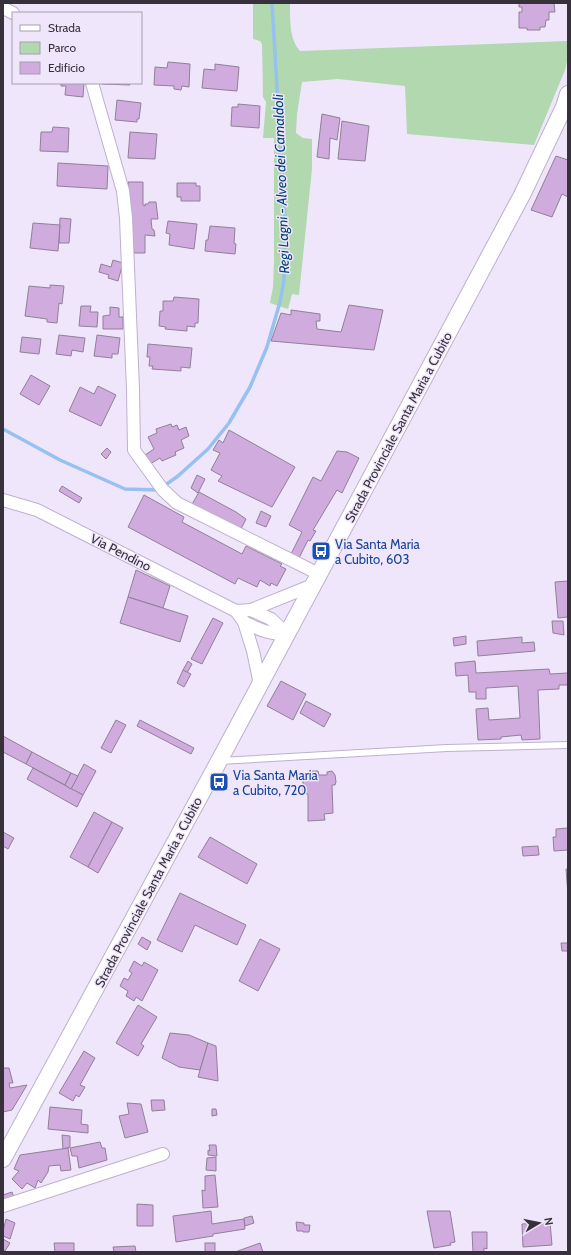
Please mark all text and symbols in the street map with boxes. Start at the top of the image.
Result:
legend [12,12,142,84]
text: Strada [48,20,81,35]
text: Parco [48,40,76,55]
text: Edificio [48,60,85,75]
water label: Regi Lagni - Alveo dei Camaldoli [269,93,293,274]
street label: Strada Provinciale Santa Maria a Cubito [341,329,455,525]
street label: Via Pendino [88,530,154,574]
place label: Via Santa Maria a Cubito, 603 [335,536,421,567]
bus stop icon: Via Santa Maria a Cubito, 603 [310,540,332,562]
place label: Via Santa Maria a Cubito, 720 [233,767,319,798]
bus stop icon: Via Santa Maria a Cubito, 720 [208,771,230,793]
street label: Strada Provinciale Santa Maria a Cubito [91,794,205,990]
north arrow [519,1203,559,1243]
text: N [541,1216,556,1226]

